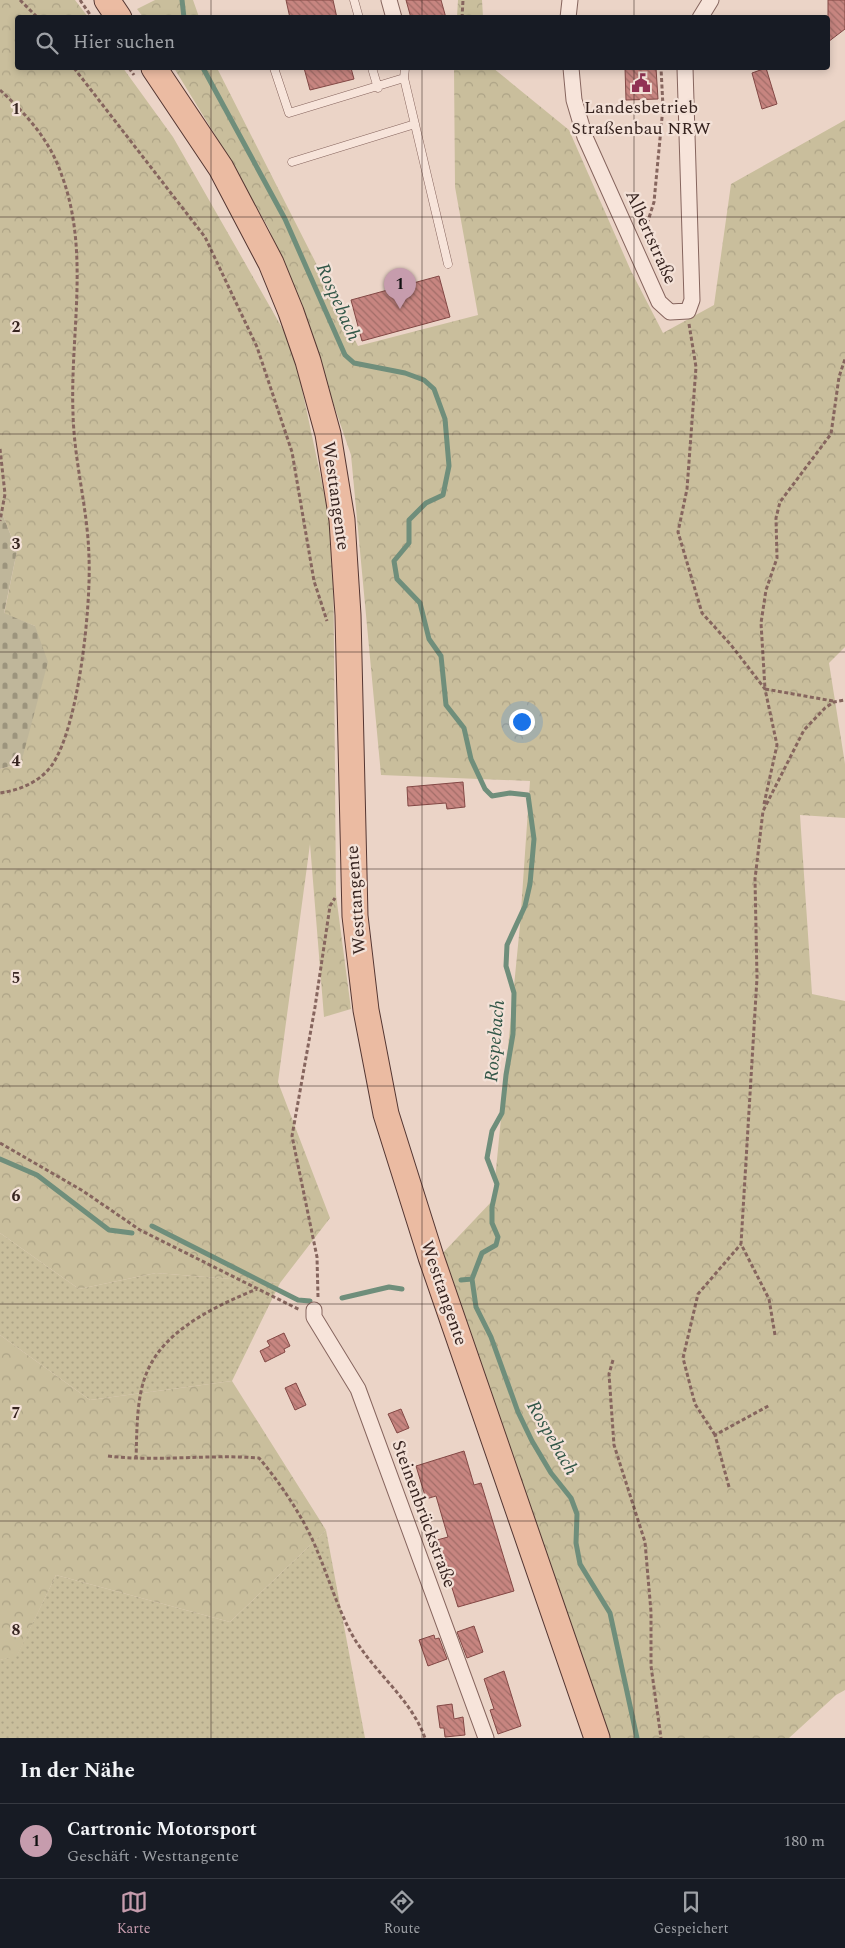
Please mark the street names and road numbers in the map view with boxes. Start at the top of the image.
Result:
street label: Albertstraße [618,185,684,289]
street label: Westtangente [315,440,357,552]
street label: Westtangente [339,844,373,956]
street label: Westtangente [413,1237,475,1349]
street label: Steinenbrückstraße [385,1436,463,1592]

